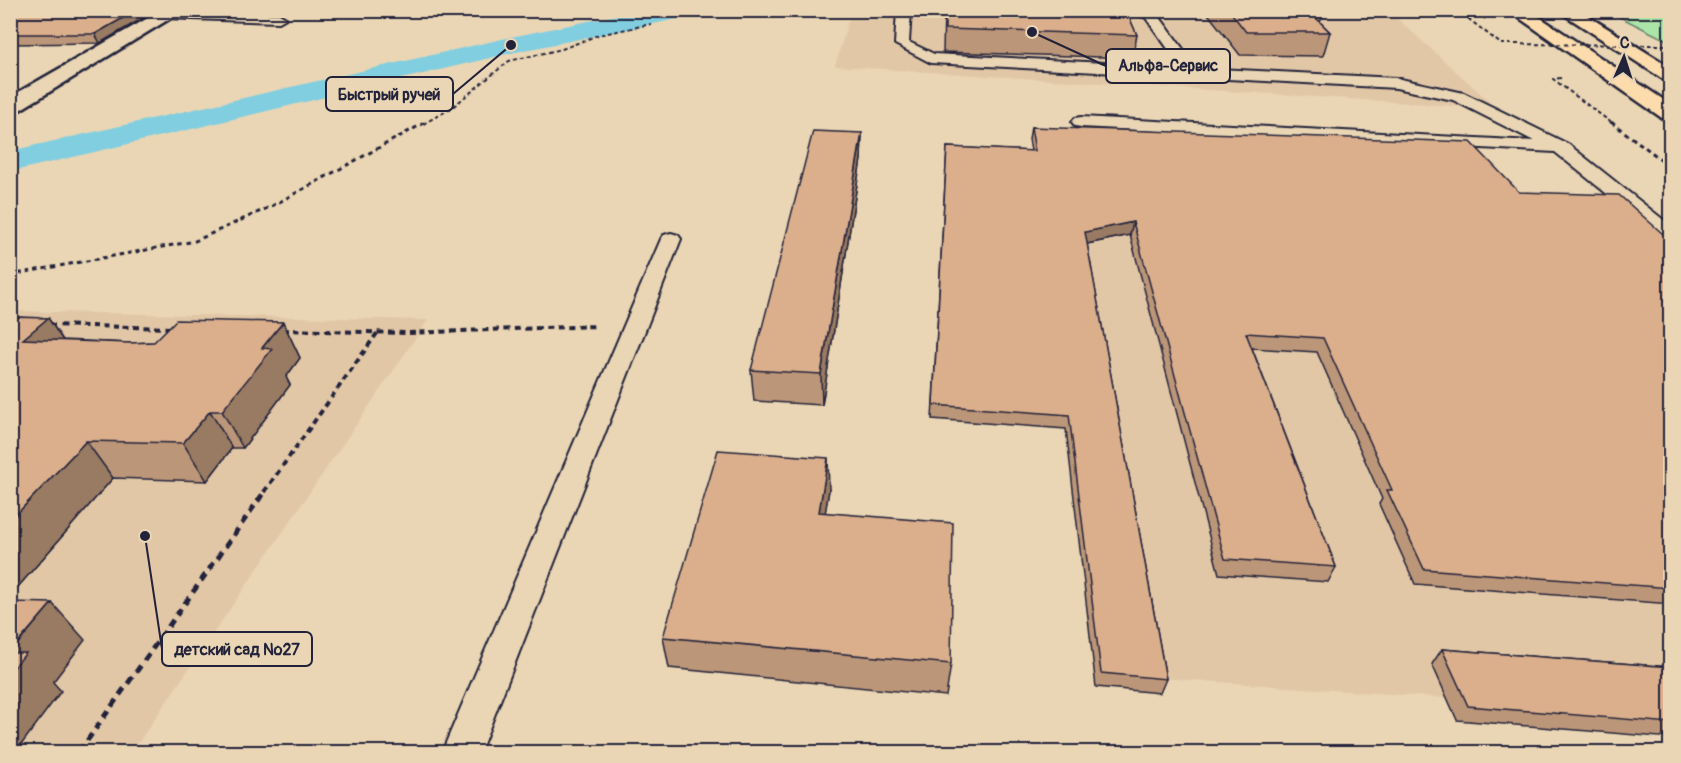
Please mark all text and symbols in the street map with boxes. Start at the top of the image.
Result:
north arrow [1594,27,1654,87]
text: С [1619,33,1630,53]
callout: Альфа-Сервис [1106,49,1230,83]
text: Альфа-Сервис [1118,56,1218,76]
callout: Быстрый ручей [326,77,453,111]
text: Быстрый ручей [338,85,441,105]
callout: детский сад №27 [162,632,312,666]
text: детский сад №27 [173,640,300,660]

